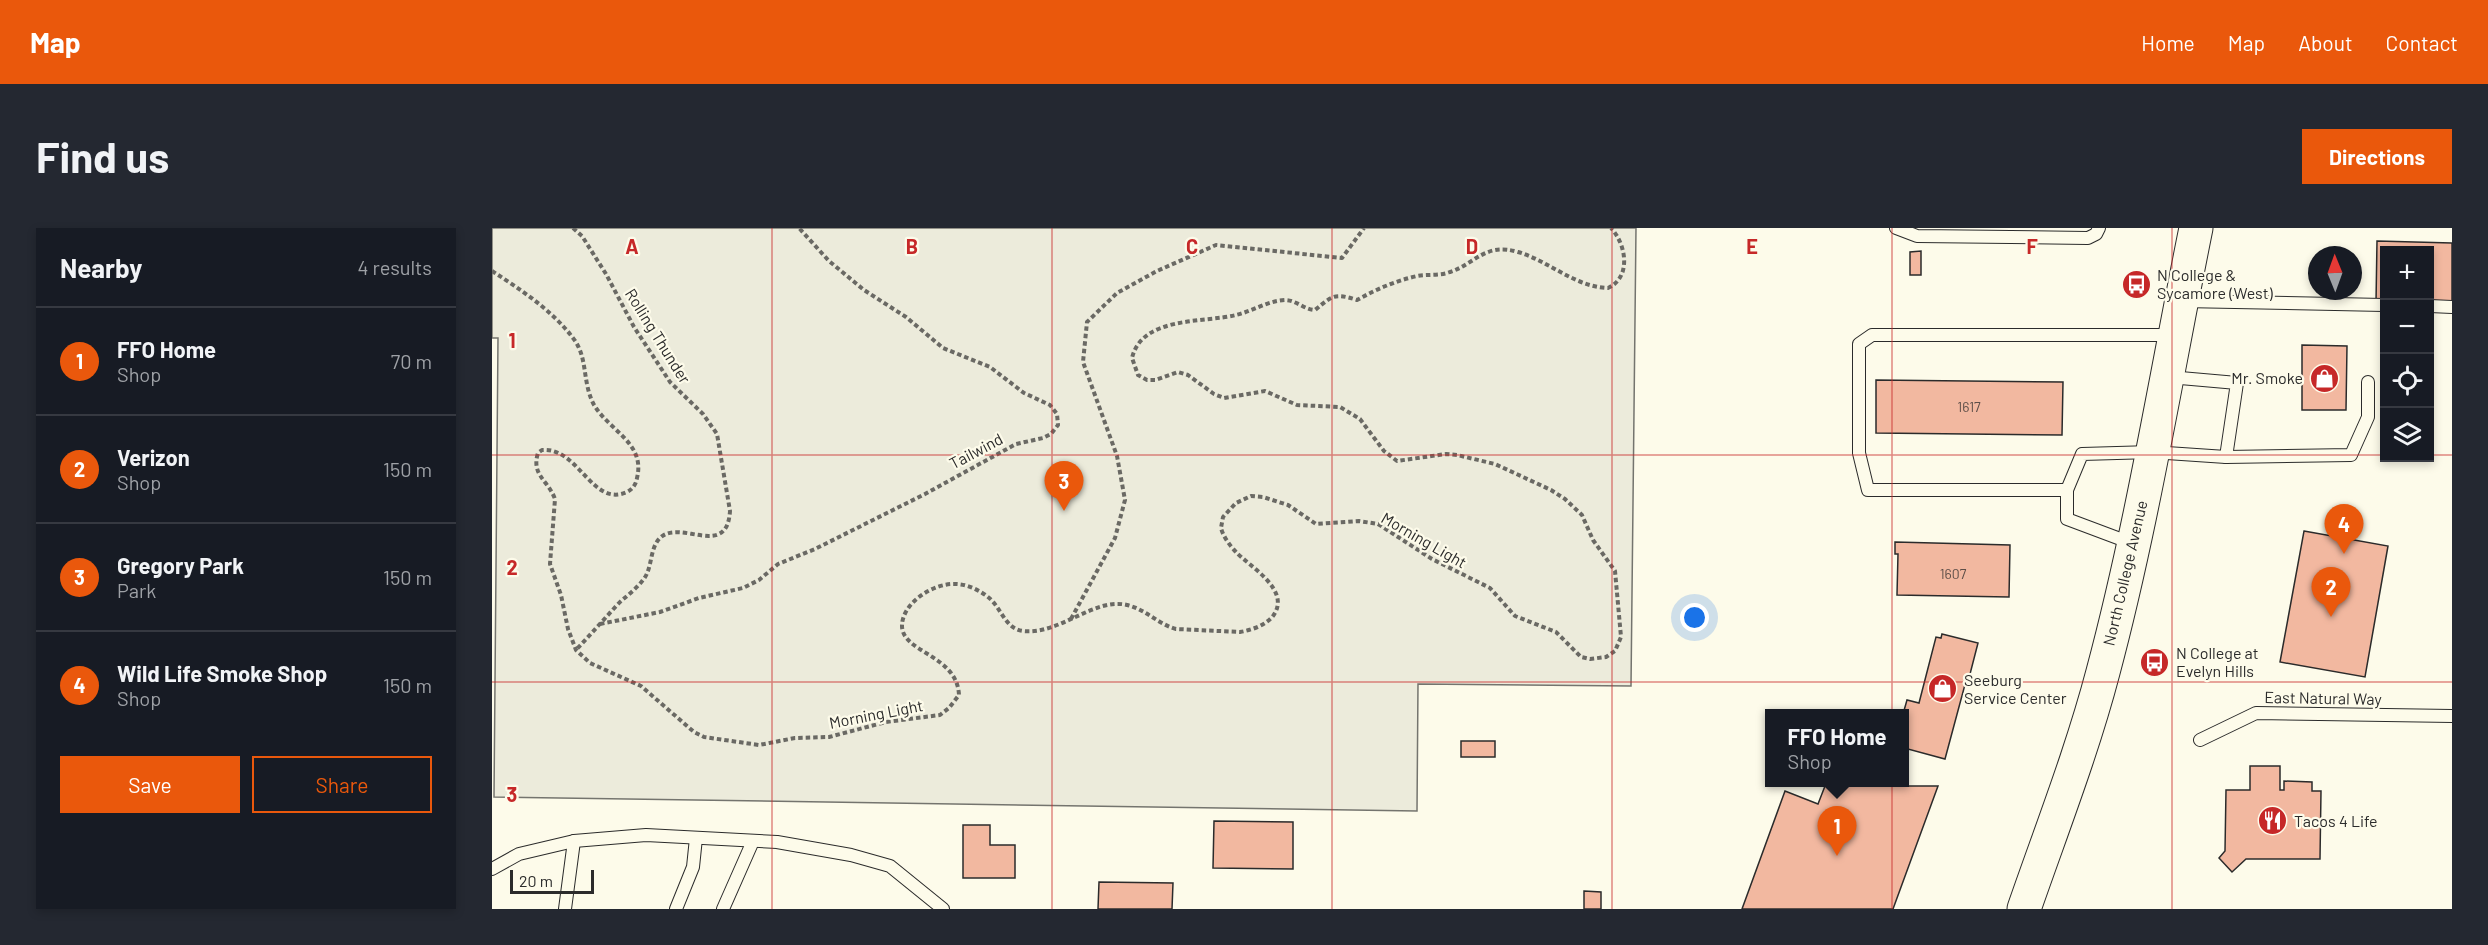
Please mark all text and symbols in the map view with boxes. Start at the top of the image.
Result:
text: Map [30,25,81,59]
text: Home [2141,30,2195,55]
text: Map [2228,30,2265,55]
text: About [2298,30,2353,55]
text: Contact [2386,30,2458,55]
button: Directions [2302,129,2452,184]
text: Find us [36,131,169,181]
text: A [625,234,639,258]
text: B [906,234,918,258]
text: C [1186,234,1198,258]
text: D [1466,234,1478,258]
text: E [1746,234,1758,258]
text: F [2026,234,2038,258]
north arrow [2308,246,2362,300]
map controls [2380,246,2434,462]
button: + [2380,246,2434,300]
text: Nearby [60,252,142,283]
text: 4 results [357,255,432,279]
place label: N College & Sycamore (West) [2157,265,2274,302]
bus stop icon: N College & Sycamore (West) [2120,268,2152,300]
street label: Rolling Thunder [622,285,695,387]
button: − [2380,300,2434,354]
text: 1 [508,328,516,352]
text: FFO Home [117,336,216,362]
text: 1 [76,349,83,373]
text: 70 m [391,349,432,373]
button: locate [2380,354,2434,408]
text: Shop [117,362,161,386]
shop icon: Mr. Smoke [2308,362,2340,394]
place label: Mr. Smoke [2231,368,2303,387]
house number: 1617 [1957,398,1981,415]
button: layers [2380,408,2434,462]
street label: Tailwind [946,429,1006,472]
text: Verizon [117,444,190,470]
text: 2 [74,457,85,481]
text: 150 m [383,457,432,481]
pin: 3 [1044,462,1084,511]
text: Shop [117,470,161,494]
street label: North College Avenue [2099,498,2150,647]
pin: 4 [2324,504,2364,554]
street label: Morning Light [1378,508,1470,572]
text: Gregory Park [117,552,244,578]
text: 2 [506,555,518,579]
text: 3 [74,565,85,589]
text: 150 m [383,565,432,589]
house number: 1607 [1940,565,1967,582]
pin: 2 [2312,568,2350,617]
text: Park [117,578,156,602]
your location [1680,603,1709,632]
place label: N College at Evelyn Hills [2176,643,2259,680]
bus stop icon: N College at Evelyn Hills [2139,646,2171,678]
text: Wild Life Smoke Shop [117,660,327,686]
place label: Seeburg Service Center [1964,670,2067,707]
text: 4 [73,673,86,697]
text: 150 m [383,673,432,697]
shop icon: Seeburg Service Center [1927,673,1959,705]
text: Shop [117,686,161,710]
street label: East Natural Way [2264,687,2383,708]
street label: Morning Light [827,695,924,732]
popup [1765,709,1909,787]
text: FFO Home [1787,723,1887,749]
text: Shop [1787,749,1832,773]
button: Save [60,756,240,813]
button: Share [252,756,432,813]
text: 3 [507,782,517,806]
restaurant icon: Tacos 4 Life [2257,805,2289,837]
pin: 1 [1818,806,1856,856]
place label: Tacos 4 Life [2294,811,2378,830]
scale bar [510,867,594,894]
text: 20 m [519,871,553,890]

